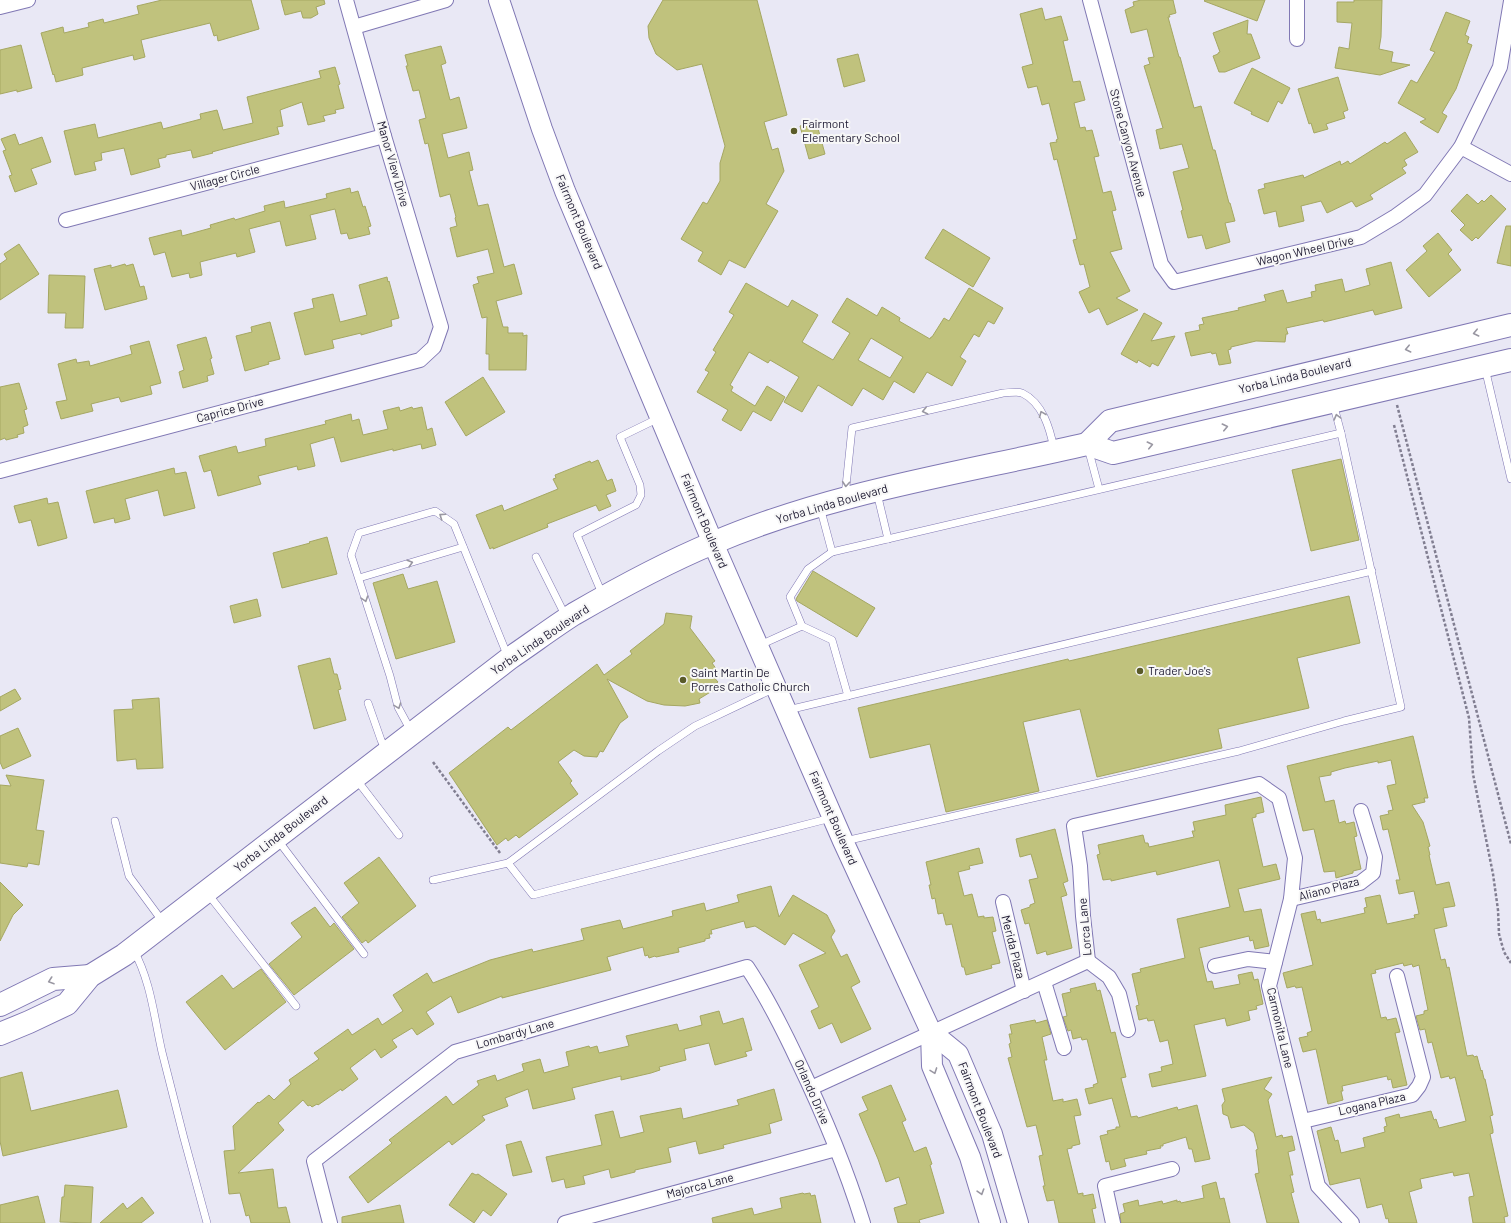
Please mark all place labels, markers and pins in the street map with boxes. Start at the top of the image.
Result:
place label: Fairmont Elementary School [802,116,900,144]
marker: Fairmont Elementary School [789,126,799,136]
place label: Trader Joe's [1148,663,1211,677]
place label: Saint Martin De Porres Catholic Church [691,665,810,693]
marker: Trader Joe's [1135,666,1145,676]
marker: Saint Martin De Porres Catholic Church [678,675,688,685]

